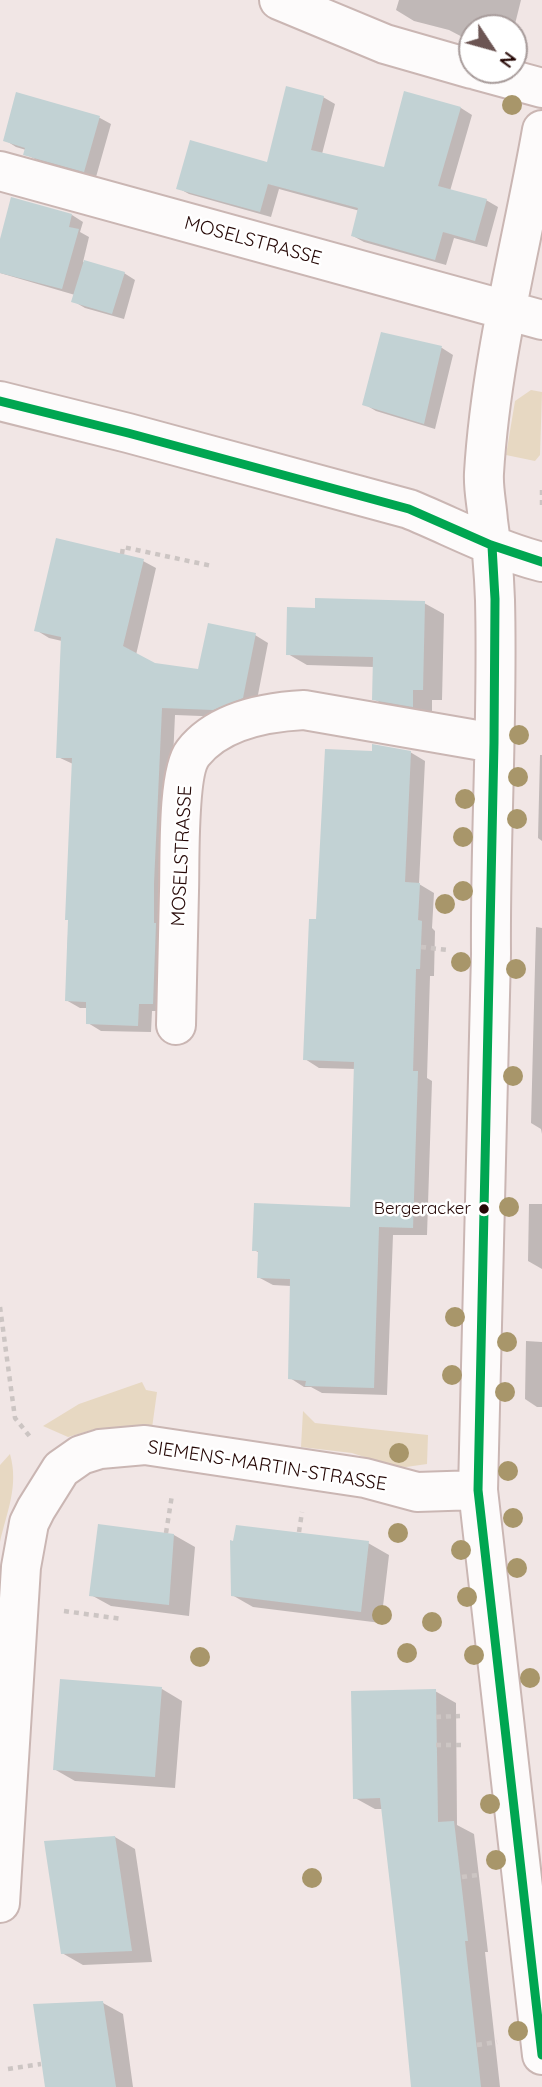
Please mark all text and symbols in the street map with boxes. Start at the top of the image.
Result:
north arrow [458,14,528,84]
text: N [495,47,522,73]
street label: MOSELSTRASSE [182,212,324,270]
street label: MOSELSTRASSE [167,785,197,927]
place label: Bergeracker [374,1199,471,1219]
marker: Bergeracker [477,1202,491,1216]
street label: SIEMENS-MARTIN-STRASSE [146,1436,388,1496]

